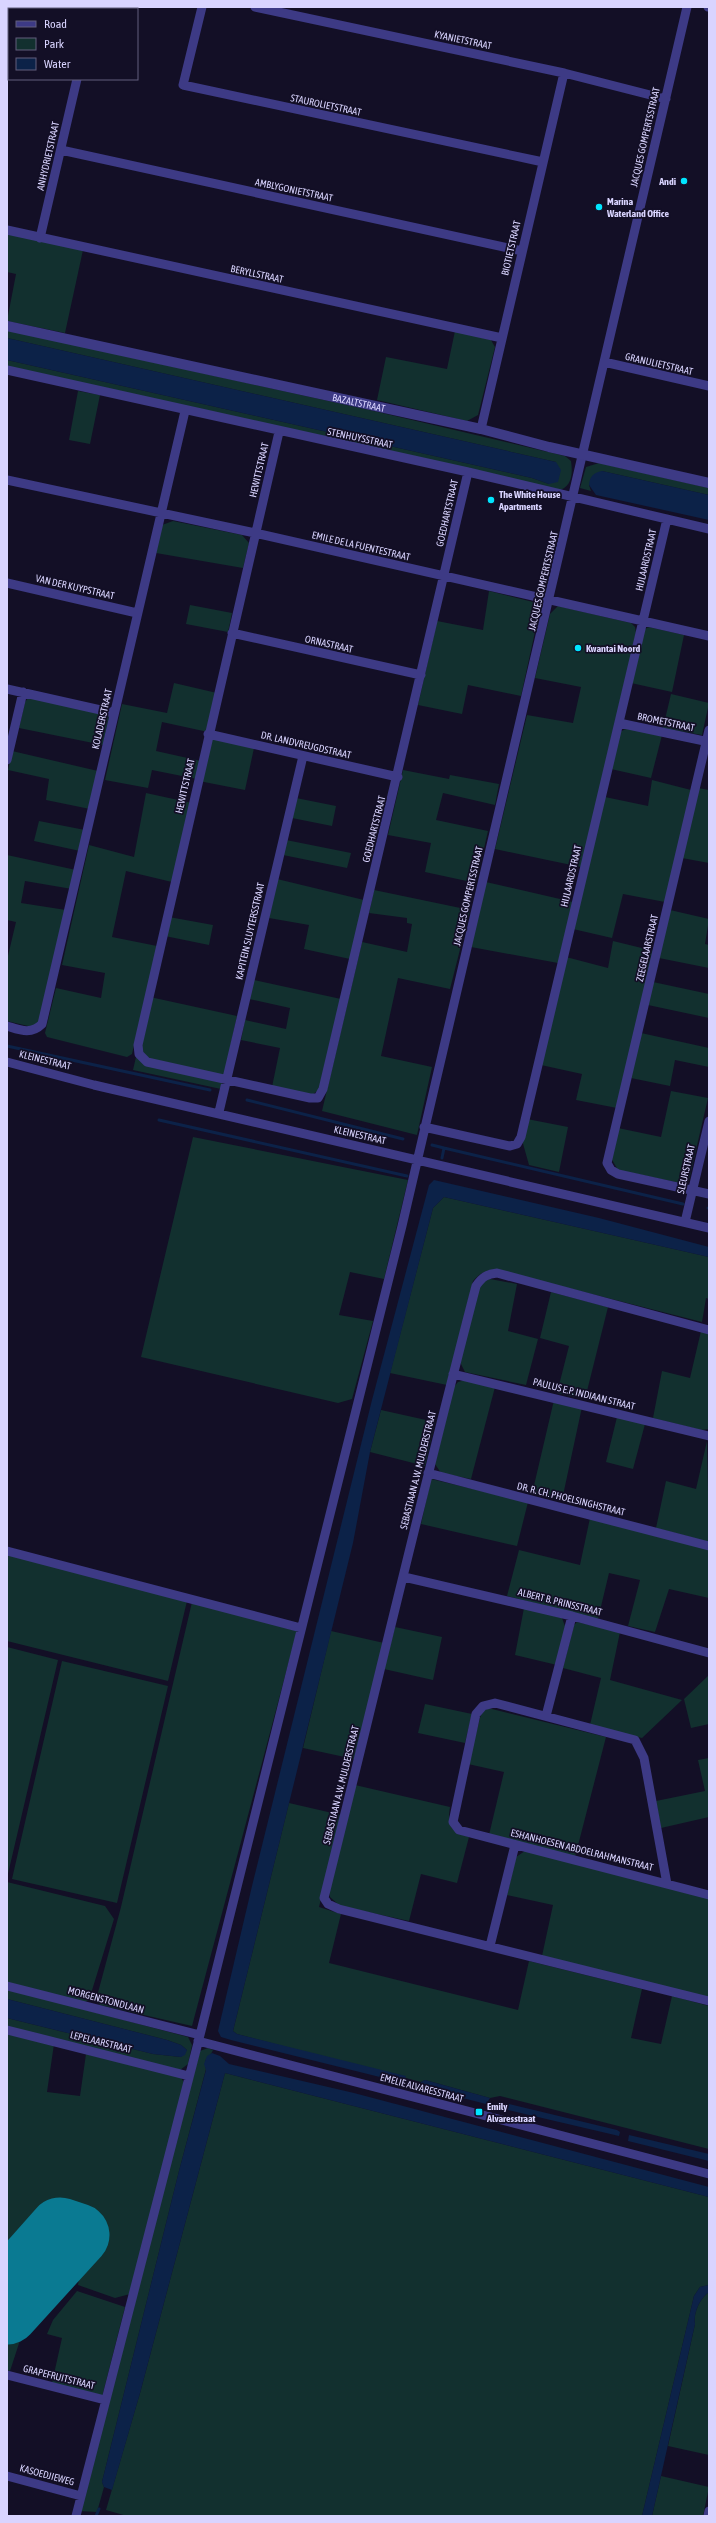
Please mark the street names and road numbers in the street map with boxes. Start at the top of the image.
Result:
street label: KYANIETSTRAAT [433,29,493,52]
street label: JACQUES GOMPERTSSTRAAT [628,86,662,188]
street label: STAUROLIETSTRAAT [290,92,363,118]
street label: ANHYDRIETSTRAAT [35,120,61,191]
street label: AMBLYGONIETSTRAAT [254,176,335,204]
street label: BIOTIETSTRAAT [499,219,523,276]
street label: BERYLLSTRAAT [230,263,285,285]
street label: GRANULIETSTRAAT [624,351,695,377]
street label: BAZALTSTRAAT [331,391,387,414]
street label: STENHUYSSTRAAT [326,426,394,450]
street label: HEWITTSTRAAT [247,441,271,499]
street label: GOEDHARTSTRAAT [434,478,460,548]
street label: HIJLAARDSTRAAT [634,527,659,592]
street label: EMILE DE LA FUENTESTRAAT [311,529,412,563]
street label: JACQUES GOMPERTSSTRAAT [526,530,560,632]
street label: VAN DER KUYPSTRAAT [34,573,116,602]
street label: ORNASTRAAT [304,633,355,655]
street label: KOLADERSTRAAT [90,687,114,750]
street label: BROMETSTRAAT [636,711,696,734]
street label: DR. LANDVREUGDSTRAAT [260,729,353,761]
street label: HEWITTSTRAAT [173,757,197,815]
street label: GOEDHARTSTRAAT [360,794,388,864]
street label: HIJLAARDSTRAAT [559,843,584,908]
street label: JACQUES GOMPERTSSTRAAT [451,845,485,947]
street label: KAPITEIN SLUYTERSSTRAAT [233,881,267,981]
street label: ZEEGELAARSTRAAT [634,913,660,983]
street label: KLEINESTRAAT [18,1048,73,1072]
street label: KLEINESTRAAT [333,1124,388,1146]
street label: SLEURSTRAAT [675,1143,697,1195]
street label: PAULUS E.P. INDIAAN STRAAT [532,1376,637,1412]
street label: SEBASTIAAN A.W. MULDERSTRAAT [398,1409,438,1530]
street label: DR. R. CH. PHOELSINGHSTRAAT [516,1480,627,1518]
street label: ALBERT B. PRINSSTRAAT [517,1586,604,1618]
street label: SEBASTIAAN A.W. MULDERSTRAAT [321,1724,361,1845]
street label: ESHANHOESEN ABDOELRAHMANSTRAAT [510,1827,655,1873]
street label: MORGENSTONDLAAN [67,1985,145,2015]
street label: LEPELAARSTRAAT [69,2029,134,2055]
street label: EMELIE ALVARESSTRAAT [379,2072,466,2105]
street label: GRAPEFRUITSTRAAT [22,2363,97,2391]
street label: KASOEDJIEWEG [18,2462,76,2488]

